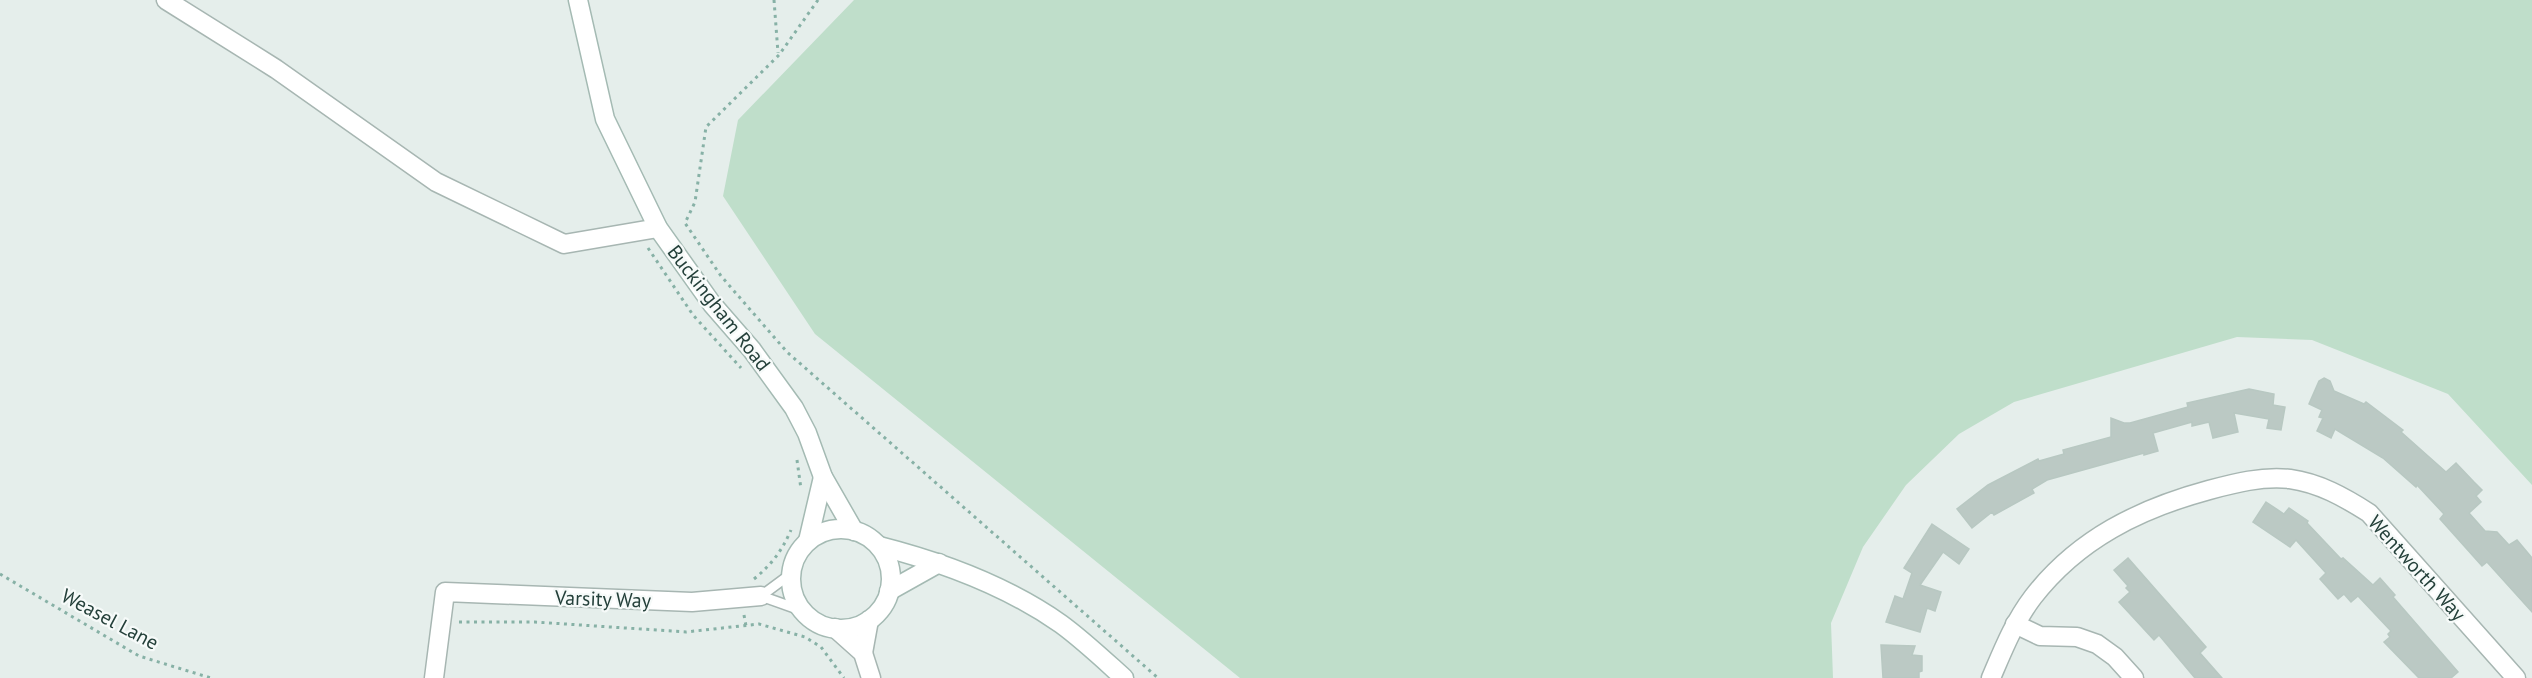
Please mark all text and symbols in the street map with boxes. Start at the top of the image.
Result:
street label: Buckingham Road [662,240,776,376]
street label: Wentworth Way [2363,510,2472,627]
street label: Weasel Lane [57,583,163,655]
street label: Varsity Way [553,584,652,614]

